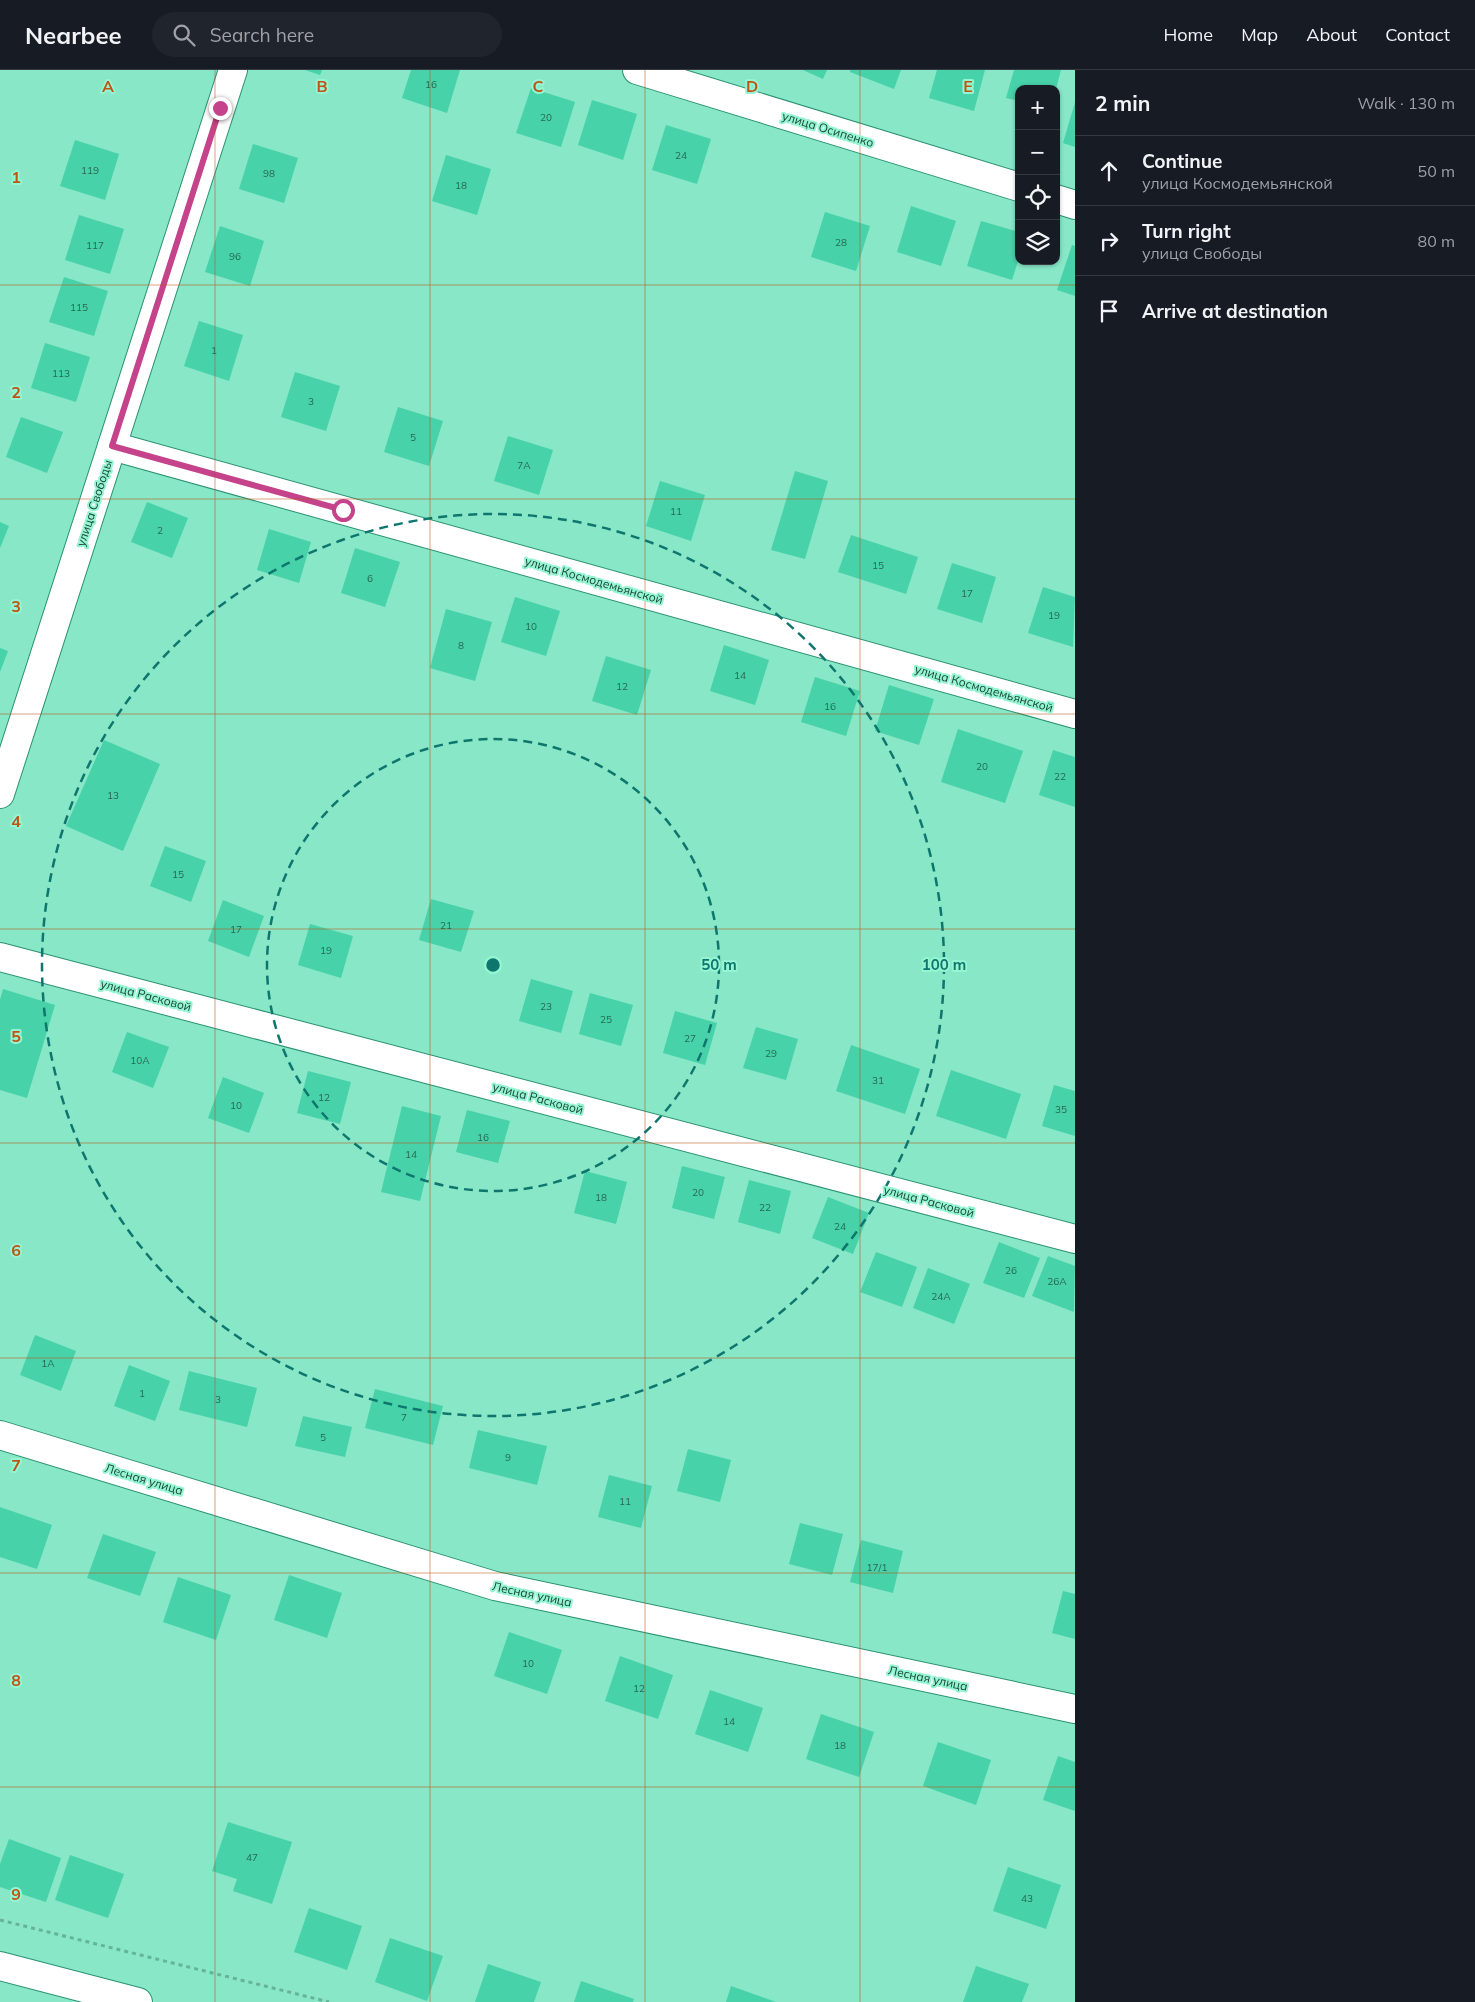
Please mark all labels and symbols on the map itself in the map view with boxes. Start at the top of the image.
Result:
text: A [102,76,114,96]
text: B [316,76,328,96]
text: C [533,76,544,96]
text: D [746,76,758,96]
text: E [963,76,973,96]
house number: 16 [425,78,437,91]
route end [209,97,232,120]
street label: улица Осипенко [780,108,876,150]
house number: 20 [540,111,552,124]
house number: 24 [675,149,687,162]
house number: 119 [81,164,99,177]
text: 1 [11,167,21,187]
house number: 98 [263,167,275,180]
house number: 18 [455,179,467,192]
house number: 28 [835,236,847,249]
house number: 117 [86,239,104,252]
house number: 96 [229,250,241,263]
house number: 115 [70,301,88,314]
house number: 1 [211,344,217,357]
house number: 113 [52,367,70,380]
text: 2 [11,382,21,402]
house number: 3 [308,395,314,408]
house number: 5 [410,431,416,444]
street label: улица Свободы [73,458,115,548]
house number: 7А [517,459,531,472]
route start [332,499,355,522]
house number: 11 [670,505,682,518]
house number: 2 [157,524,163,537]
street label: улица Космодемьянской [523,553,665,607]
house number: 15 [872,559,884,572]
house number: 6 [367,572,373,585]
house number: 17 [961,587,973,600]
text: 3 [11,596,21,616]
house number: 19 [1048,609,1060,622]
house number: 10 [525,620,537,633]
house number: 8 [458,639,464,652]
street label: улица Космодемьянской [913,661,1055,715]
house number: 14 [734,669,746,682]
house number: 12 [616,680,628,693]
house number: 16 [824,700,836,713]
house number: 20 [976,760,988,773]
house number: 22 [1054,770,1066,783]
house number: 13 [107,789,119,802]
text: 4 [11,811,21,831]
house number: 15 [172,868,184,881]
house number: 21 [440,919,452,932]
house number: 17 [230,923,242,936]
house number: 19 [320,944,332,957]
text: 50 m [701,955,737,974]
text: 100 m [922,955,966,974]
centre of rings [484,956,502,974]
street label: улица Расковой [99,976,193,1014]
house number: 23 [540,1000,552,1013]
house number: 25 [600,1013,612,1026]
text: 5 [11,1026,21,1046]
house number: 27 [684,1032,696,1045]
house number: 29 [765,1047,777,1060]
house number: 10А [130,1054,150,1067]
house number: 31 [872,1074,884,1087]
street label: улица Расковой [491,1079,585,1117]
house number: 12 [318,1091,330,1104]
house number: 10 [230,1099,242,1112]
house number: 35 [1055,1103,1067,1116]
house number: 16 [477,1131,489,1144]
house number: 14 [405,1148,417,1161]
street label: улица Расковой [882,1182,976,1220]
house number: 20 [692,1186,704,1199]
house number: 18 [595,1191,607,1204]
house number: 22 [759,1201,771,1214]
house number: 24 [834,1220,846,1233]
text: 6 [11,1240,21,1260]
house number: 26 [1005,1264,1017,1277]
house number: 26А [1047,1275,1067,1288]
house number: 24А [931,1290,951,1303]
house number: 1А [41,1357,55,1370]
house number: 1 [139,1387,145,1400]
house number: 3 [215,1393,221,1406]
house number: 7 [401,1411,407,1424]
house number: 5 [320,1431,326,1444]
house number: 9 [505,1451,511,1464]
text: 7 [11,1455,21,1475]
street label: Лесная улица [103,1460,185,1498]
house number: 11 [619,1495,631,1508]
house number: 17/1 [867,1561,887,1574]
street label: Лесная улица [491,1578,573,1610]
house number: 10 [522,1657,534,1670]
street label: Лесная улица [887,1662,969,1694]
text: 8 [11,1670,21,1690]
house number: 12 [633,1682,645,1695]
house number: 14 [723,1715,735,1728]
house number: 18 [834,1739,846,1752]
house number: 47 [246,1851,258,1864]
text: 9 [11,1884,21,1904]
house number: 43 [1021,1892,1033,1905]

